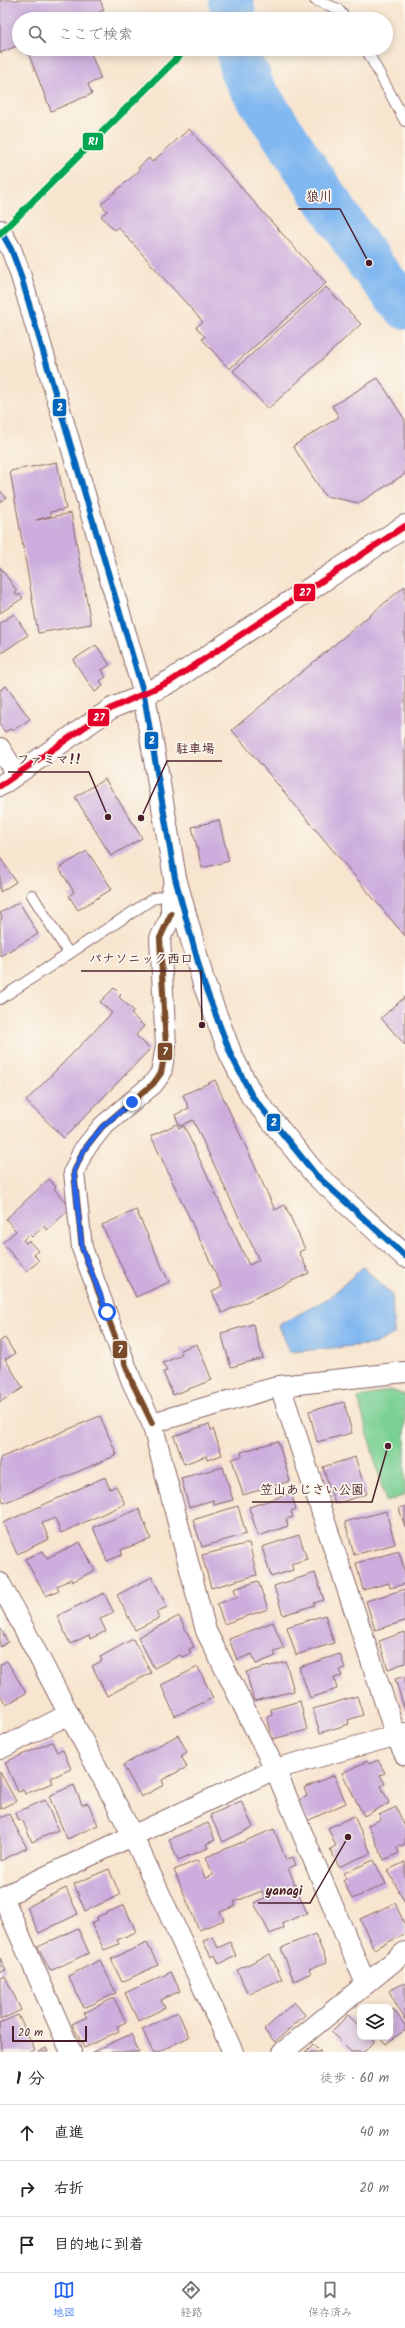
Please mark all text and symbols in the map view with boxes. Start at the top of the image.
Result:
search box [12,12,393,56]
icon: search [26,23,48,45]
text: ここで検索 [58,23,133,47]
line badge: R1 [82,132,104,151]
text: R1 [88,133,99,151]
callout: 狼川 [298,184,340,209]
text: 狼川 [306,187,332,208]
line badge: 2 [52,398,67,417]
text: 2 [57,399,63,417]
line badge: 27 [293,583,316,602]
text: 27 [299,584,312,602]
line badge: 27 [87,708,110,727]
text: 27 [93,709,106,727]
line badge: 2 [144,731,159,750]
text: 2 [149,732,155,750]
callout: 駐車場 [167,736,222,761]
text: 駐車場 [175,739,215,760]
callout: ファミマ!! [8,747,89,772]
text: ファミマ!! [17,750,81,771]
callout: パナソニック西口 [81,946,201,971]
text: パナソニック西口 [89,949,193,970]
line badge: 7 [157,1042,173,1061]
text: 7 [162,1043,168,1061]
route end [123,1093,141,1111]
line badge: 2 [266,1113,281,1132]
text: 2 [271,1114,277,1132]
route start [98,1303,116,1321]
line badge: 7 [112,1340,128,1359]
text: 7 [117,1341,123,1359]
callout: 笠山あじさい公園 [252,1477,372,1502]
text: 笠山あじさい公園 [260,1480,364,1501]
callout: yanagi [258,1878,310,1903]
text: yanagi [265,1881,303,1902]
map controls [357,2004,393,2040]
button: layers [357,2004,393,2040]
scale bar [12,2024,87,2043]
text: 20 m [18,2024,43,2042]
text: 1 分 [16,2066,45,2093]
text: 徒歩 · 60 m [320,2068,389,2089]
text: 直進 [54,2121,84,2145]
icon: ahead [16,2122,38,2144]
text: 40 m [360,2122,389,2143]
text: 右折 [54,2177,84,2201]
icon: right [16,2178,38,2200]
text: 20 m [359,2178,389,2199]
text: 目的地に到着 [54,2233,144,2257]
icon: arrive [16,2234,38,2256]
tab: 地図 [53,2279,75,2322]
tab: 経路 [180,2279,202,2322]
tab: 保存済み [308,2279,352,2322]

